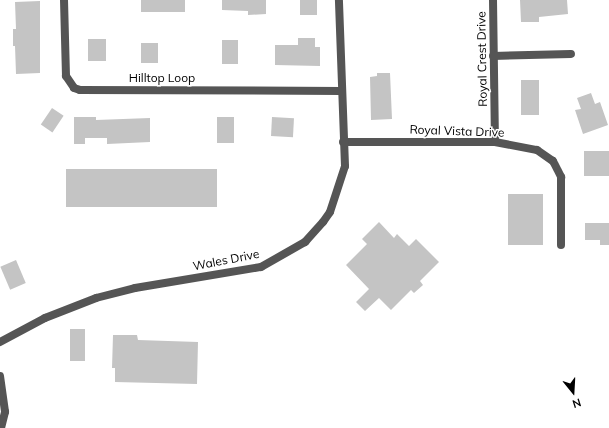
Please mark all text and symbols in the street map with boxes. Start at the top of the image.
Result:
street label: Royal Crest Drive [474,11,490,107]
street label: Hilltop Loop [129,71,195,85]
street label: Royal Vista Drive [409,122,505,140]
street label: Wales Drive [192,247,260,273]
north arrow [553,372,593,412]
text: N [571,395,583,411]

